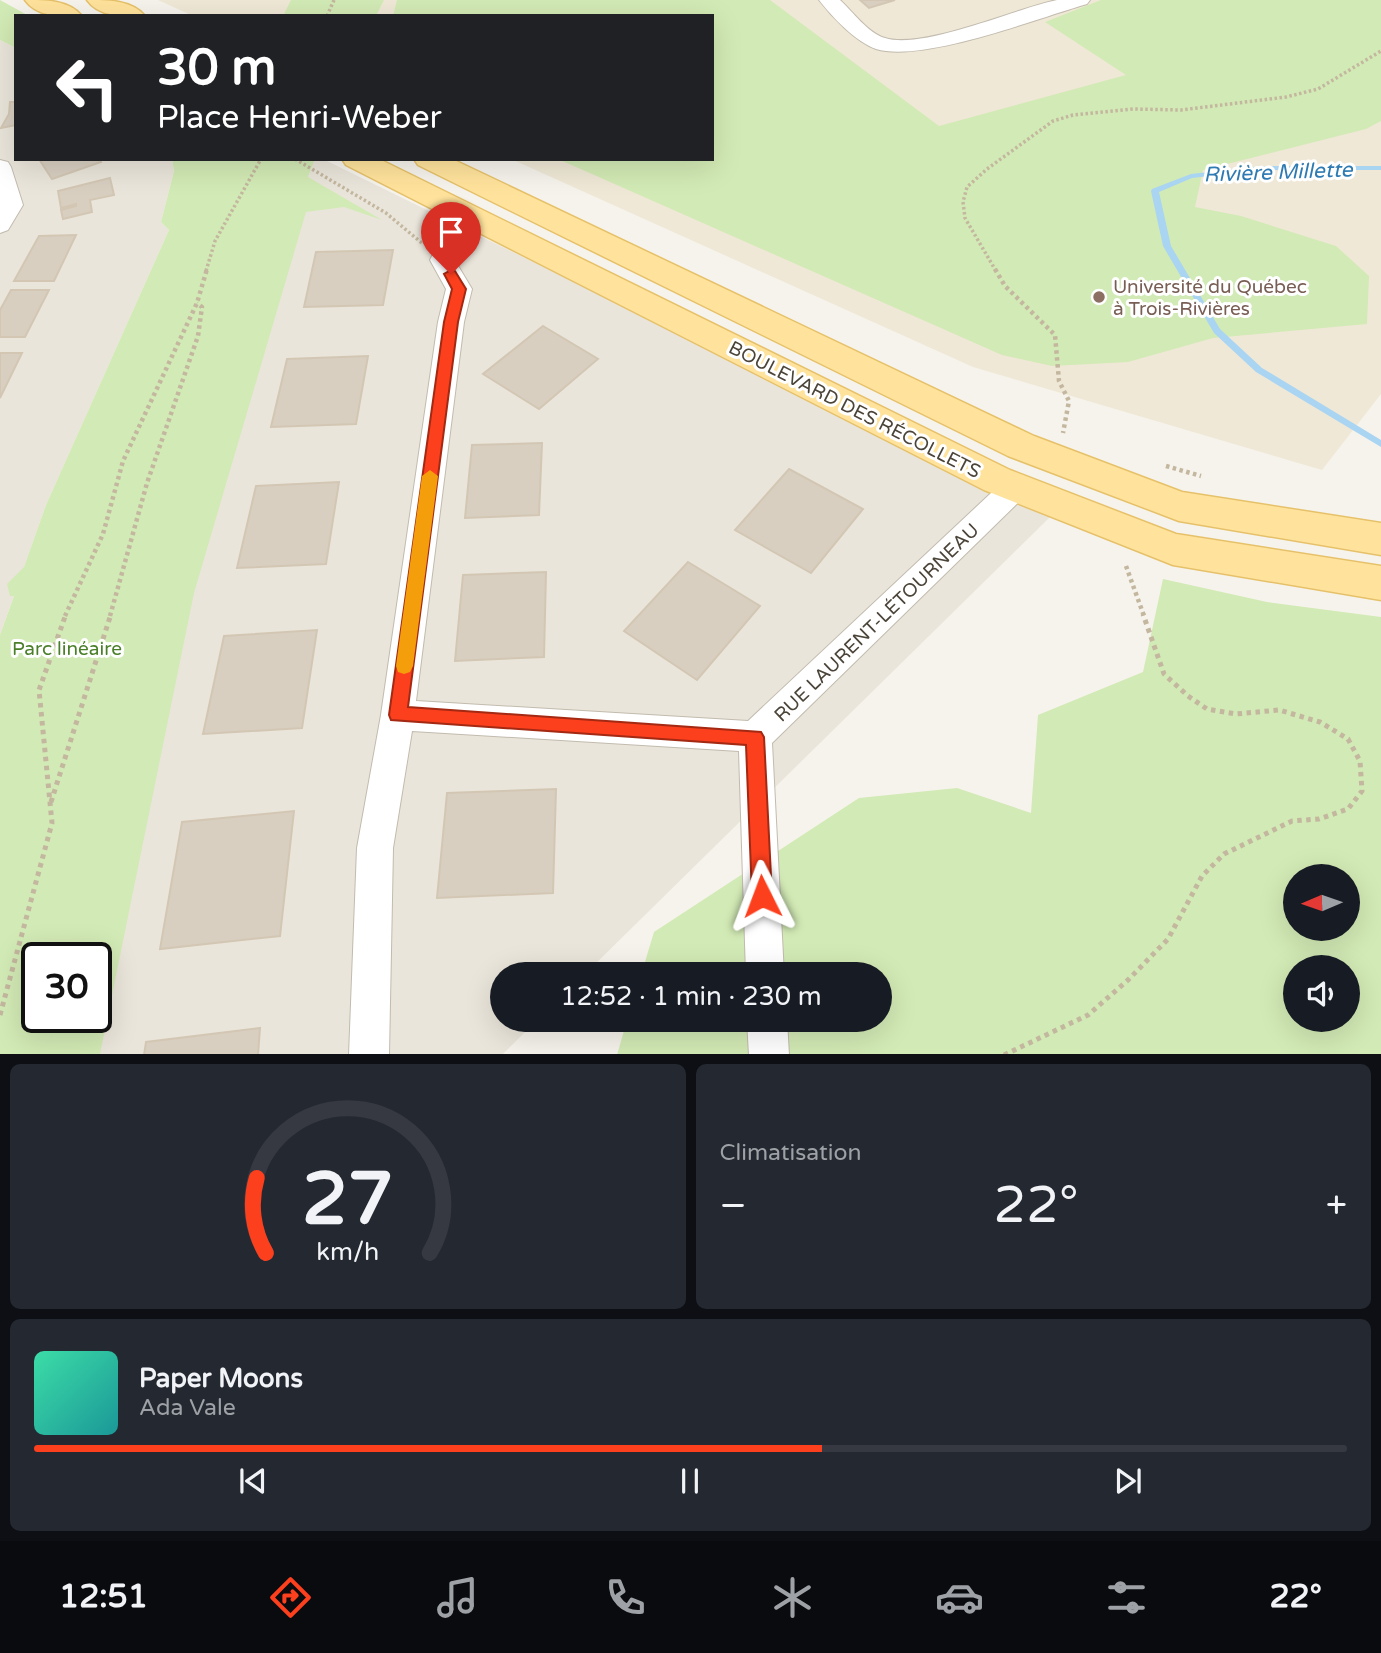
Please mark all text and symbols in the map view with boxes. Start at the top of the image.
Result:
text: 30 m [157,39,276,98]
icon: left [42,42,133,133]
text: Place Henri-Weber [157,99,442,137]
water label: Rivière Millette [1203,157,1354,188]
pin [421,202,481,274]
icon: arrive [432,213,470,251]
place label: Université du Québec à Trois-Rivières [1113,276,1307,320]
marker: Université du Québec à Trois-Rivières [1091,289,1107,305]
street label: BOULEVARD DES RÉCOLLETS [725,337,984,483]
street label: RUE LAURENT-LÉTOURNEAU [770,519,984,726]
park label: Parc linéaire [12,638,122,660]
position arrow [725,859,799,933]
north arrow [1283,864,1360,942]
map controls [1283,864,1360,1032]
speed limit sign: 30 [21,942,112,1033]
button: sound [1283,955,1360,1032]
text: 12:52 · 1 min · 230 m [560,981,822,1012]
text: Climatisation [720,1139,861,1167]
text: 27 [302,1156,393,1244]
text: 22° [994,1174,1079,1237]
text: − [720,1183,747,1229]
text: + [1326,1183,1347,1229]
text: km/h [316,1236,379,1266]
text: Paper Moons [139,1363,303,1394]
text: Ada Vale [139,1394,236,1422]
icon: previous [234,1462,272,1500]
icon: pause [671,1462,709,1500]
icon: next [1109,1462,1147,1500]
icon: directions [266,1573,315,1622]
icon: music [433,1573,482,1622]
icon: phone [601,1573,650,1622]
icon: climate [768,1573,817,1622]
icon: car [935,1573,984,1622]
icon: filters [1102,1573,1151,1622]
text: 12:51 [59,1578,148,1616]
text: 22° [1269,1578,1322,1616]

